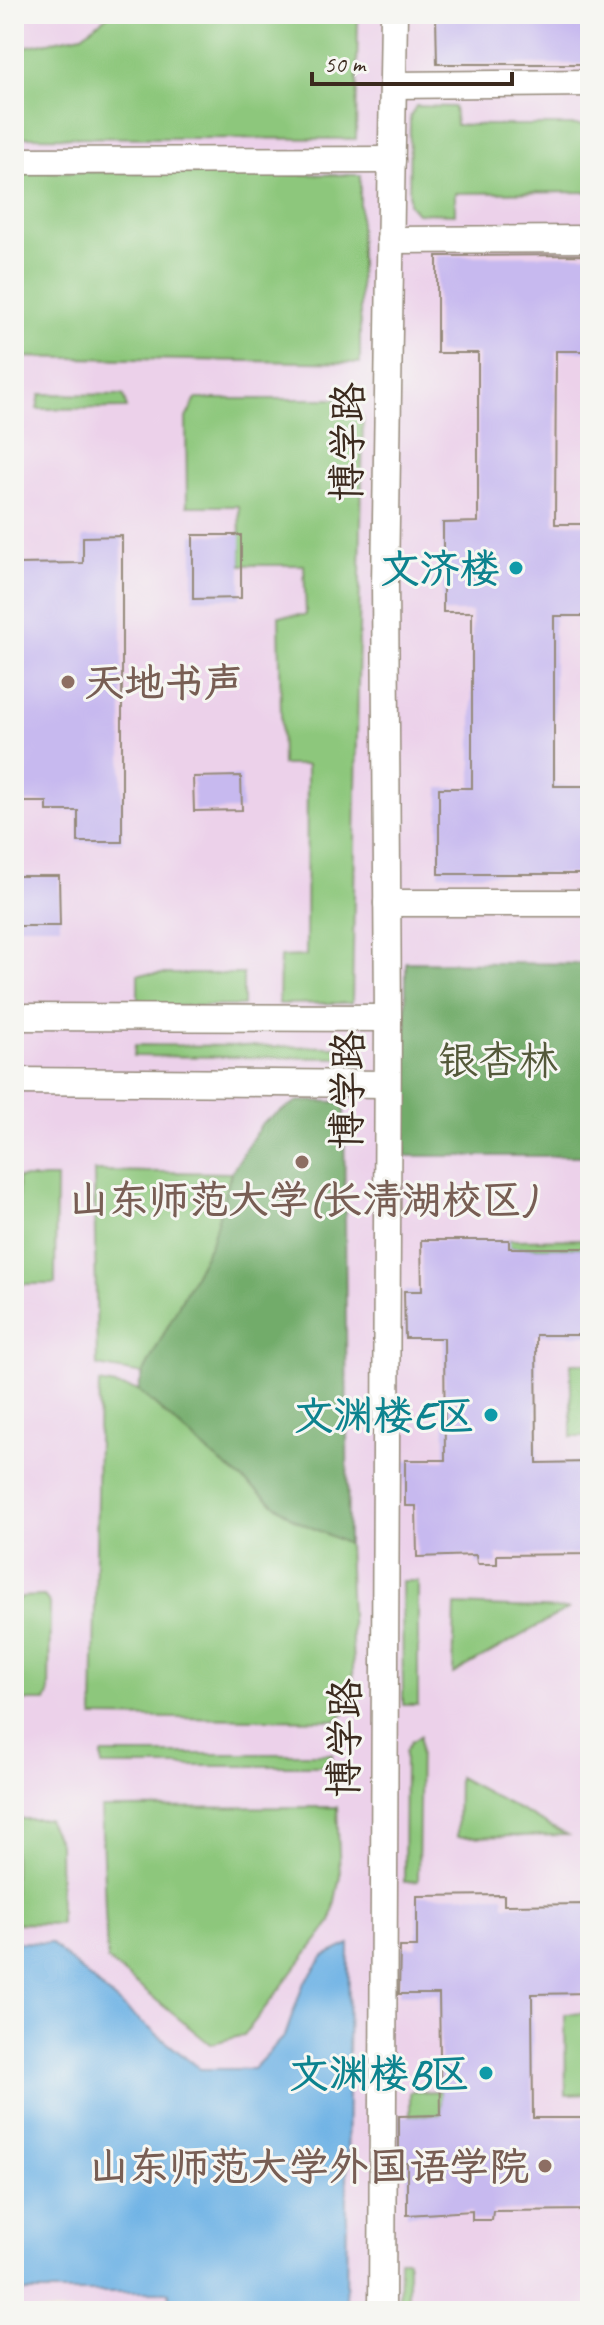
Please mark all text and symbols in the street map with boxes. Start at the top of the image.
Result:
scale bar [312,36,512,86]
text: 50 m [324,49,367,79]
street label: 博学路 [322,382,374,502]
place label: 文济楼 [380,544,500,594]
marker: 文济楼 [507,559,525,577]
place label: 天地书声 [84,658,244,708]
marker: 天地书声 [59,673,77,691]
street label: 博学路 [322,1030,374,1150]
park label: 银杏林 [438,1036,558,1086]
marker: 山东师范大学(长清湖校区) [293,1153,311,1171]
place label: 山东师范大学(长清湖校区) [69,1175,538,1225]
place label: 文渊楼E区 [294,1391,475,1441]
marker: 文渊楼E区 [482,1406,500,1424]
street label: 博学路 [319,1678,371,1798]
place label: 文渊楼B区 [289,2049,470,2099]
marker: 文渊楼B区 [477,2064,495,2082]
place label: 山东师范大学外国语学院 [89,2142,529,2192]
marker: 山东师范大学外国语学院 [536,2157,554,2175]

